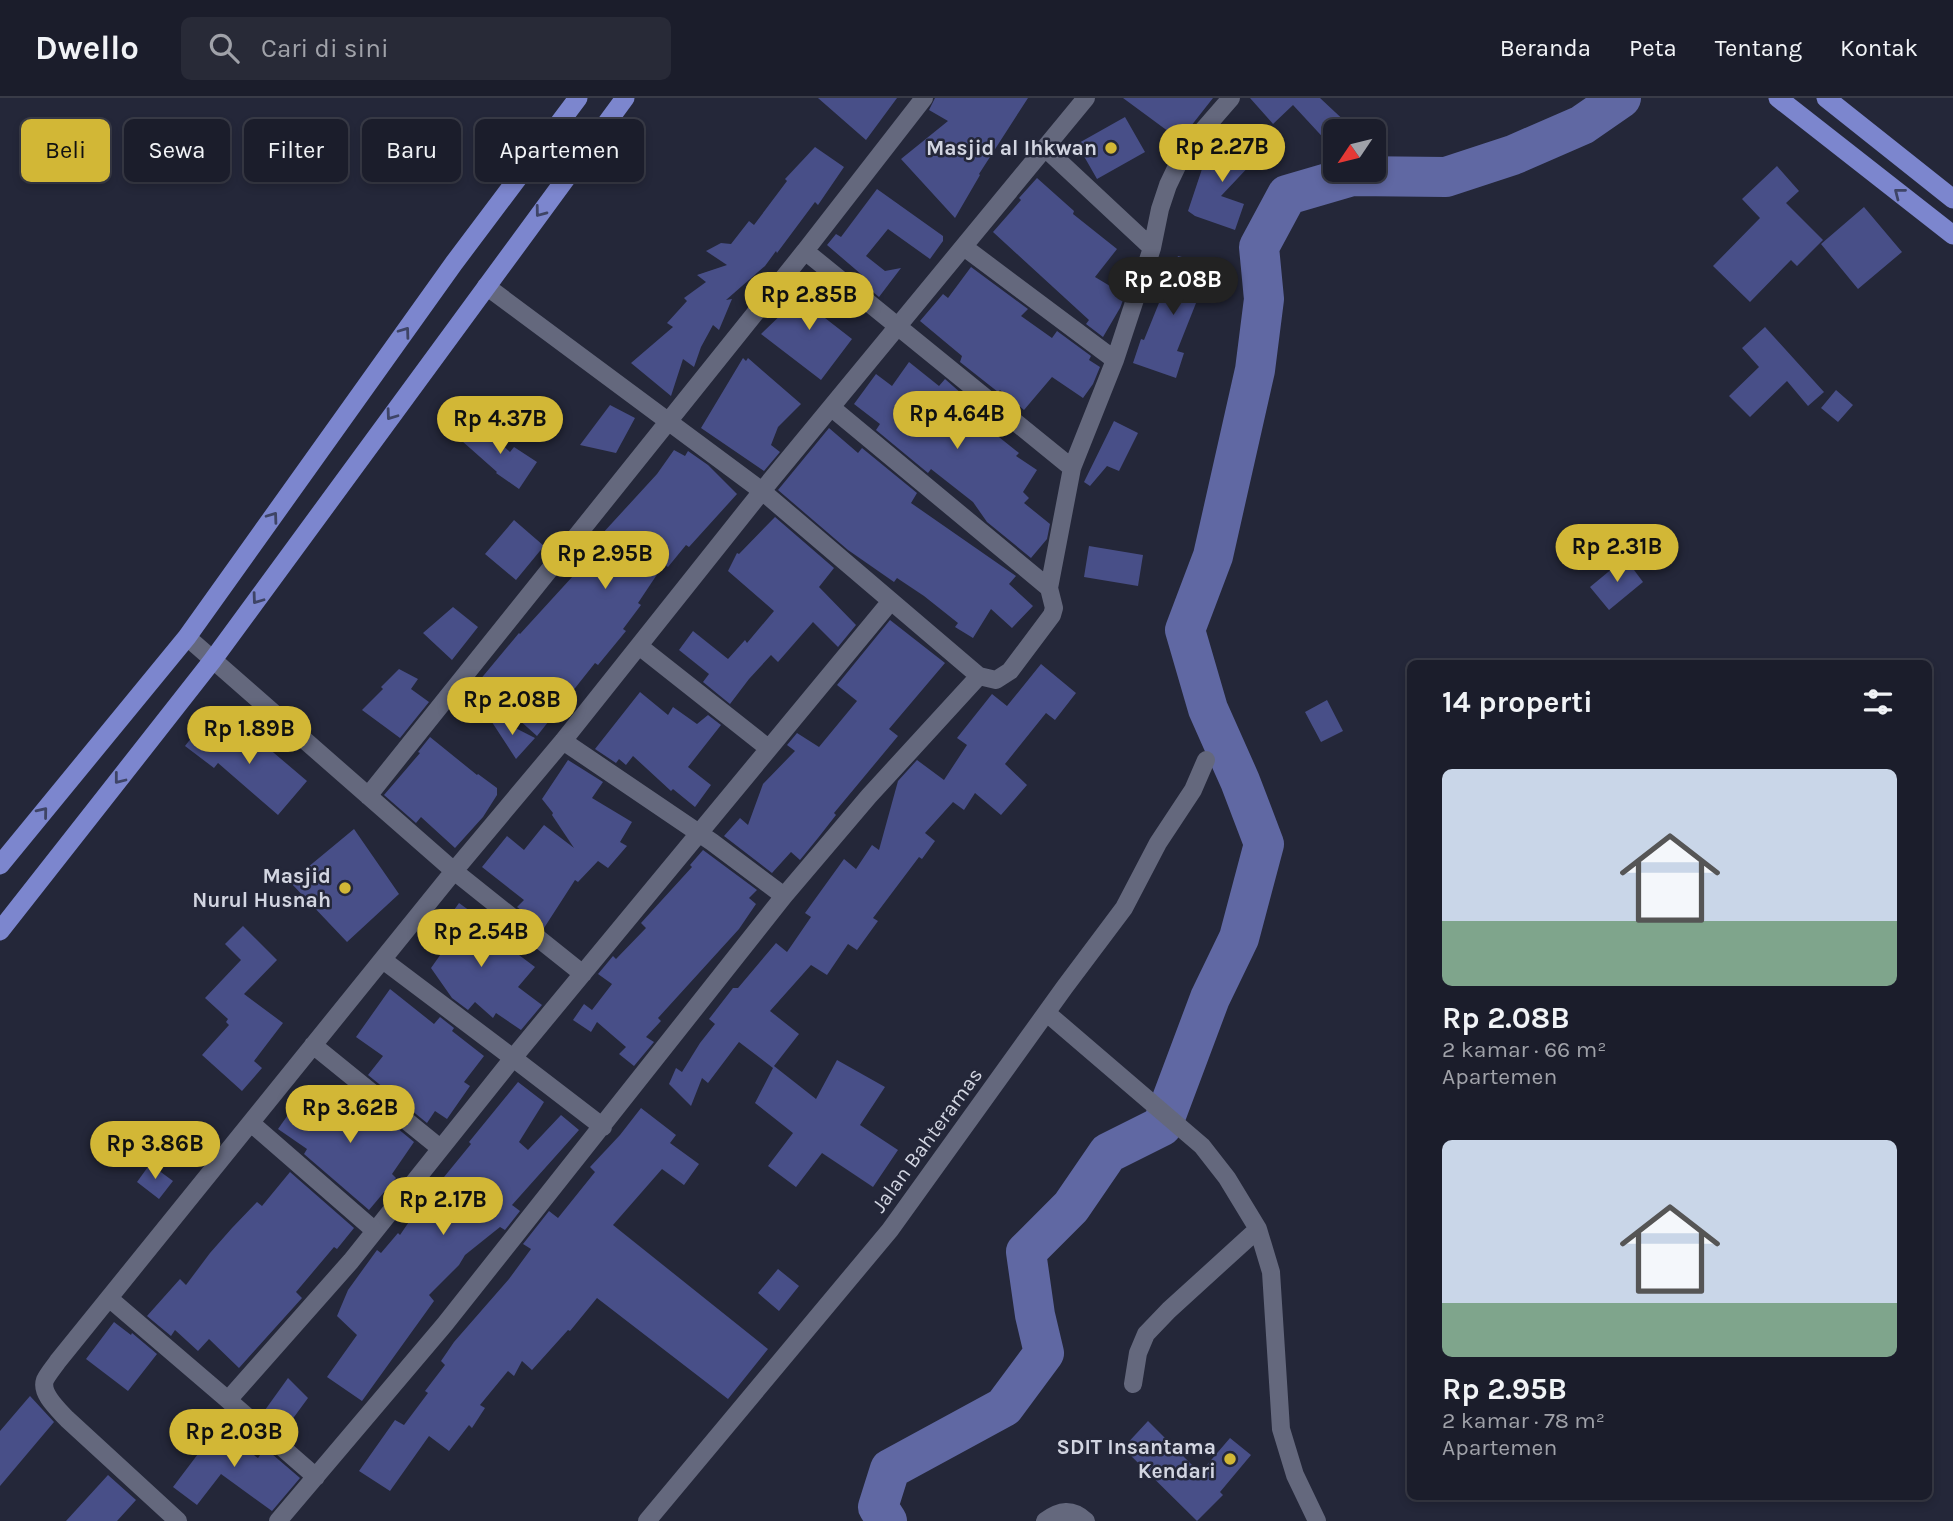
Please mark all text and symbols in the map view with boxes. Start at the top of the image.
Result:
search box [181,17,671,80]
text: Dwello [35,29,139,67]
icon: search [205,29,243,67]
text: Cari di sini [261,33,389,64]
text: Beranda [1500,34,1591,62]
text: Peta [1629,34,1677,62]
text: Tentang [1715,34,1802,62]
text: Kontak [1840,34,1918,62]
chip: Beli [21,119,110,182]
chip: Sewa [124,119,230,182]
chip: Filter [244,119,348,182]
chip: Baru [362,119,461,182]
chip: Apartemen [475,119,644,182]
north arrow [1323,119,1386,182]
map controls [1323,119,1386,182]
pin: Rp 2.27B [1150,125,1294,184]
text: Rp 2.27B [1175,133,1269,160]
place label: Masjid al Ihkwan [926,136,1097,160]
marker: Masjid al Ihkwan [1103,140,1119,156]
one-way arrow [1895,188,1907,201]
one-way arrow [536,204,549,217]
pin: Rp 2.08B [1101,258,1245,317]
text: Rp 2.08B [1124,266,1222,293]
pin: Rp 2.85B [737,272,881,332]
text: Rp 2.85B [761,281,857,308]
one-way arrow [397,327,409,339]
pin: Rp 4.64B [885,392,1029,451]
pin: Rp 4.37B [428,396,572,456]
text: Rp 4.64B [909,400,1005,427]
text: Rp 4.37B [453,405,547,432]
one-way arrow [387,407,400,420]
one-way arrow [265,512,277,525]
pin: Rp 2.31B [1545,524,1689,584]
pin: Rp 2.95B [533,532,677,591]
text: Rp 2.31B [1572,533,1662,560]
text: Rp 2.95B [557,540,653,567]
one-way arrow [253,591,265,604]
pin: Rp 2.08B [440,678,584,737]
icon: filters [1859,683,1897,721]
text: 14 properti [1442,684,1593,720]
text: Rp 2.08B [463,686,561,713]
pin: Rp 1.89B [177,706,321,766]
text: Rp 1.89B [203,715,295,742]
one-way arrow [114,772,127,784]
one-way arrow [35,808,47,821]
icon: home [1607,815,1733,941]
place label: Masjid Nurul Husnah [192,864,331,912]
marker: Masjid Nurul Husnah [337,880,353,896]
pin: Rp 2.54B [409,910,553,969]
text: Rp 2.54B [433,918,529,945]
text: Rp 2.08B [1442,1000,1570,1036]
text: 2 kamar · 66 m² [1442,1036,1606,1063]
street label: Jalan Bahteramas [867,1063,987,1217]
text: Apartemen [1442,1063,1557,1090]
pin: Rp 3.62B [278,1086,422,1145]
text: Rp 3.62B [302,1094,398,1121]
pin: Rp 3.86B [83,1122,227,1181]
text: Rp 3.86B [106,1130,204,1157]
pin: Rp 2.17B [371,1178,515,1237]
text: Rp 2.17B [399,1186,487,1213]
icon: home [1607,1186,1733,1312]
text: Rp 2.95B [1442,1371,1567,1407]
text: 2 kamar · 78 m² [1442,1407,1605,1434]
pin: Rp 2.03B [162,1410,306,1469]
text: Rp 2.03B [185,1418,283,1445]
text: Apartemen [1442,1434,1557,1461]
place label: SDIT Insantama Kendari [1057,1435,1216,1483]
marker: SDIT Insantama Kendari [1222,1451,1238,1467]

